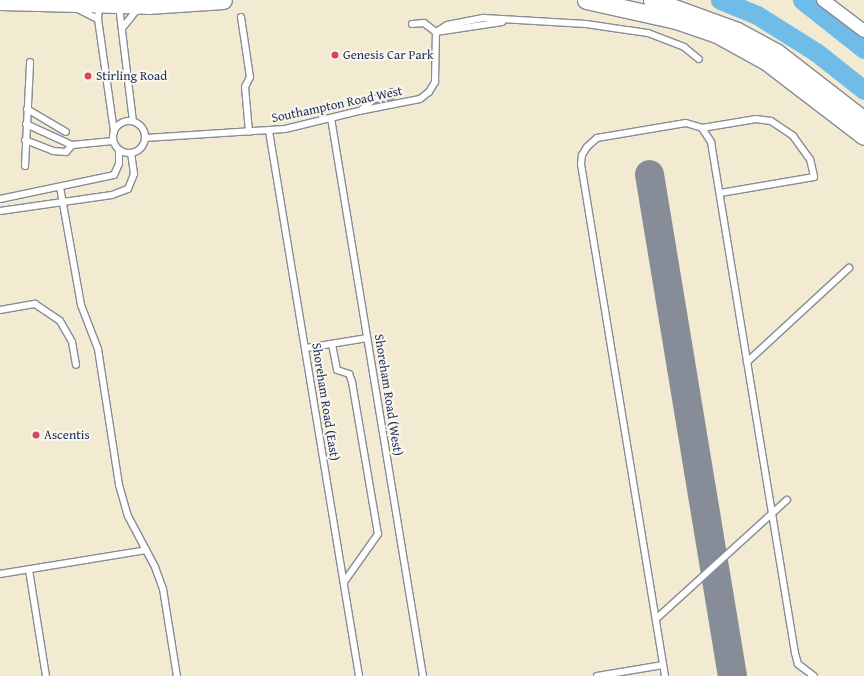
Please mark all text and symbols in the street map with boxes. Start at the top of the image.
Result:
place label: Genesis Car Park [343,47,434,63]
marker: Genesis Car Park [330,50,340,60]
place label: Stirling Road [96,68,167,84]
marker: Stirling Road [83,71,93,81]
street label: Southampton Road West [270,83,404,127]
street label: Shoreham Road (West) [371,333,405,457]
street label: Shoreham Road (East) [308,342,342,462]
place label: Ascentis [44,427,90,443]
marker: Ascentis [31,430,41,440]

